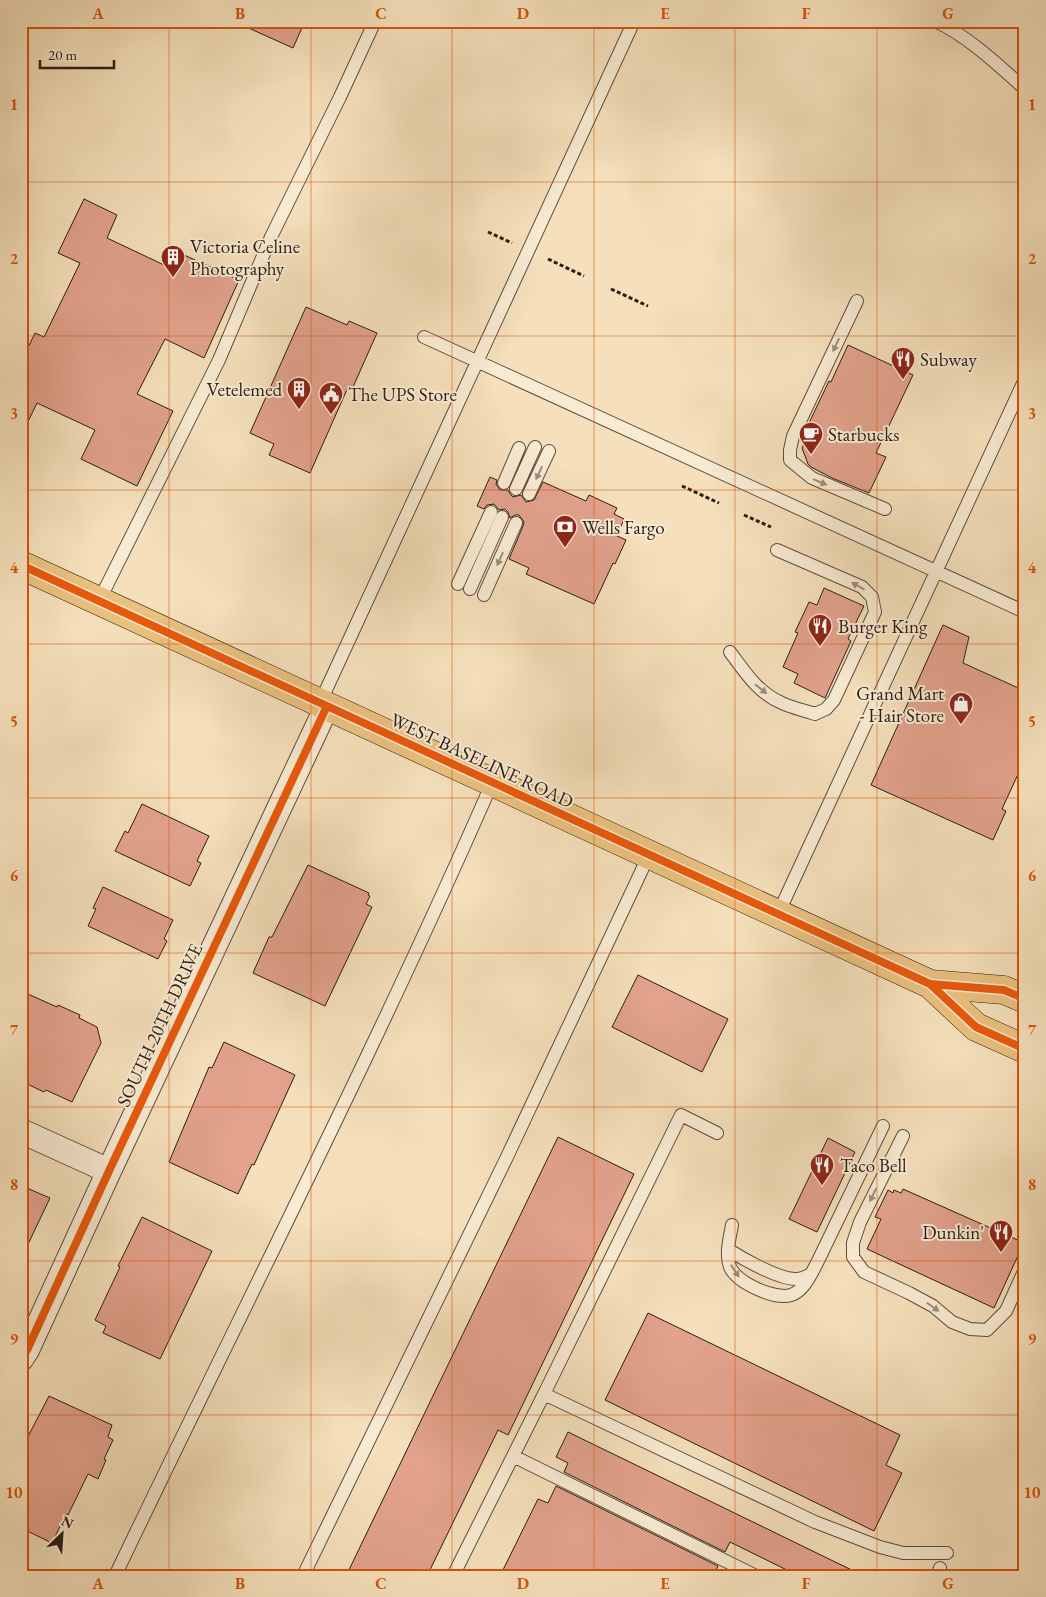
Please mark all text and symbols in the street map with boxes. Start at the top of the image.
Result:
text: A [91,3,104,24]
text: B [235,3,245,24]
text: C [375,3,387,24]
text: D [517,3,529,24]
text: E [660,3,670,24]
text: F [802,3,811,24]
text: G [942,3,954,24]
scale bar [40,38,114,70]
text: 20 m [48,45,77,64]
text: 1 [10,94,18,115]
text: 1 [1028,94,1036,115]
place label: Victoria Celine Photography [190,234,300,281]
building icon: Victoria Celine Photography [160,244,186,278]
text: 2 [10,248,19,269]
text: 2 [1028,248,1037,269]
one-way arrow [832,338,840,352]
restaurant icon: Subway [890,346,916,380]
place label: Subway [920,347,977,372]
building icon: Vetelemed [286,376,312,410]
place label: Vetelemed [207,377,282,402]
public building icon: The UPS Store [318,381,344,415]
place label: The UPS Store [348,382,457,407]
text: 3 [10,403,18,424]
text: 3 [1028,403,1036,424]
cafe icon: Starbucks [798,421,824,455]
place label: Starbucks [828,422,899,447]
one-way arrow [535,466,543,480]
one-way arrow [813,478,827,486]
bank icon: Wells Fargo [552,514,578,548]
place label: Wells Fargo [582,515,665,540]
one-way arrow [495,552,503,566]
text: 4 [10,557,19,578]
text: 4 [1028,557,1037,578]
one-way arrow [850,582,865,590]
restaurant icon: Burger King [807,613,833,647]
place label: Burger King [838,614,928,639]
place label: Grand Mart - Hair Store [856,681,944,728]
one-way arrow [754,684,767,695]
shop icon: Grand Mart - Hair Store [948,691,974,725]
street label: WEST BASELINE ROAD [386,707,577,814]
text: 5 [10,711,18,732]
text: 5 [1028,711,1036,732]
text: 6 [10,865,19,886]
text: 6 [1028,865,1037,886]
street label: SOUTH 20TH DRIVE [111,939,208,1111]
text: 7 [10,1019,19,1040]
text: 7 [1028,1019,1037,1040]
restaurant icon: Taco Bell [809,1152,835,1186]
place label: Taco Bell [840,1153,907,1178]
text: 8 [10,1174,18,1195]
text: 8 [1028,1174,1036,1195]
one-way arrow [869,1188,877,1202]
restaurant icon: Dunkin' [988,1219,1014,1253]
place label: Dunkin' [922,1220,984,1245]
one-way arrow [730,1264,740,1278]
one-way arrow [926,1302,940,1312]
text: 9 [10,1328,19,1349]
text: 9 [1028,1328,1037,1349]
text: 10 [6,1482,23,1503]
text: 10 [1024,1482,1041,1503]
north arrow [38,1510,88,1560]
text: N [59,1512,77,1533]
text: A [91,1573,104,1594]
text: B [235,1573,245,1594]
text: C [375,1573,387,1594]
text: D [517,1573,529,1594]
text: E [660,1573,670,1594]
text: F [802,1573,811,1594]
text: G [942,1573,954,1594]

